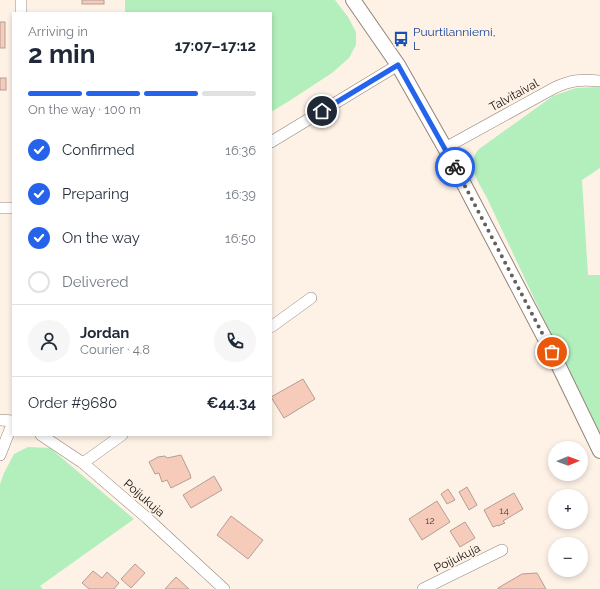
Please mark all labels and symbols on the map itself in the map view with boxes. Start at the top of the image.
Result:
place label: Puurtilanniemi, L [413,25,495,53]
bus stop icon: Puurtilanniemi, L [392,30,410,48]
street label: Talvitaival [487,75,542,114]
pin [305,94,339,128]
courier [435,147,475,187]
pin [535,335,569,369]
north arrow [548,441,588,481]
street label: Poijukuja [121,476,167,520]
house number: 14 [499,505,509,516]
house number: 12 [425,515,435,526]
street label: Poijukuja [432,541,482,575]

